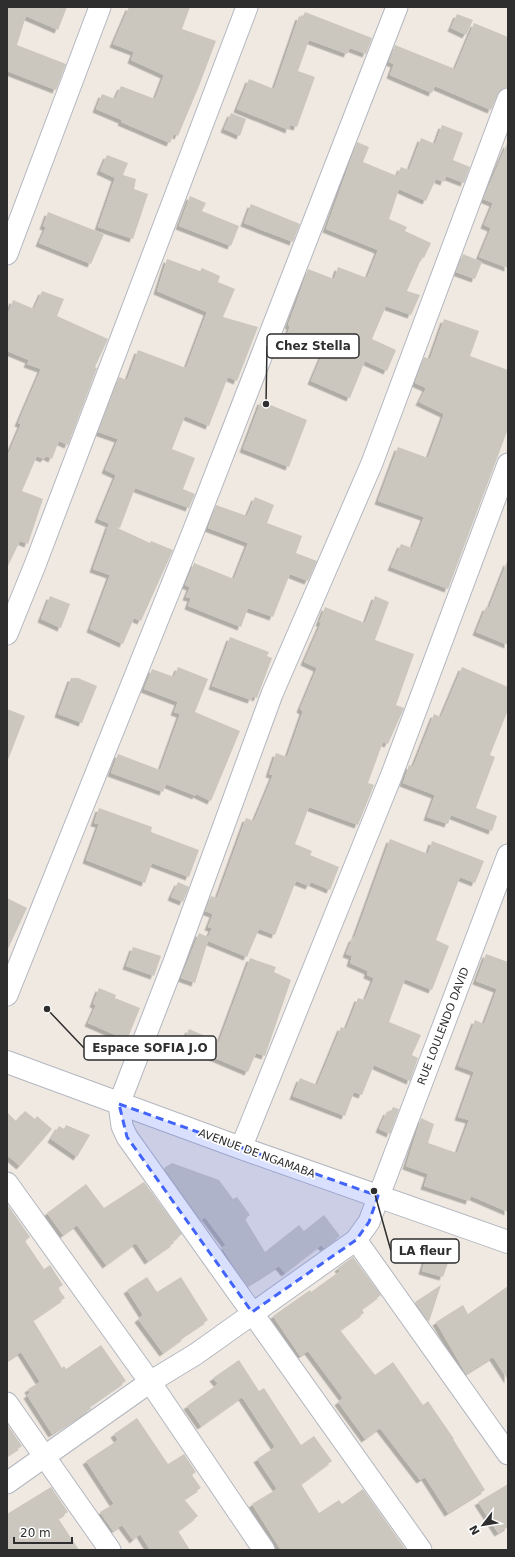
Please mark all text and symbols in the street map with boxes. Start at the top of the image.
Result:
callout: Chez Stella [267,334,359,358]
text: Chez Stella [275,339,351,353]
street label: RUE LOULENDO DAVID [415,966,472,1087]
callout: Espace SOFIA J.O [84,1036,216,1060]
text: Espace SOFIA J.O [92,1041,208,1055]
street label: AVENUE DE NGAMABA [197,1126,317,1181]
callout: LA fleur [391,1239,459,1263]
text: LA fleur [399,1244,451,1258]
north arrow [463,1505,503,1545]
scale bar [14,1519,72,1545]
text: N [467,1523,483,1537]
text: 20 m [20,1526,51,1540]

